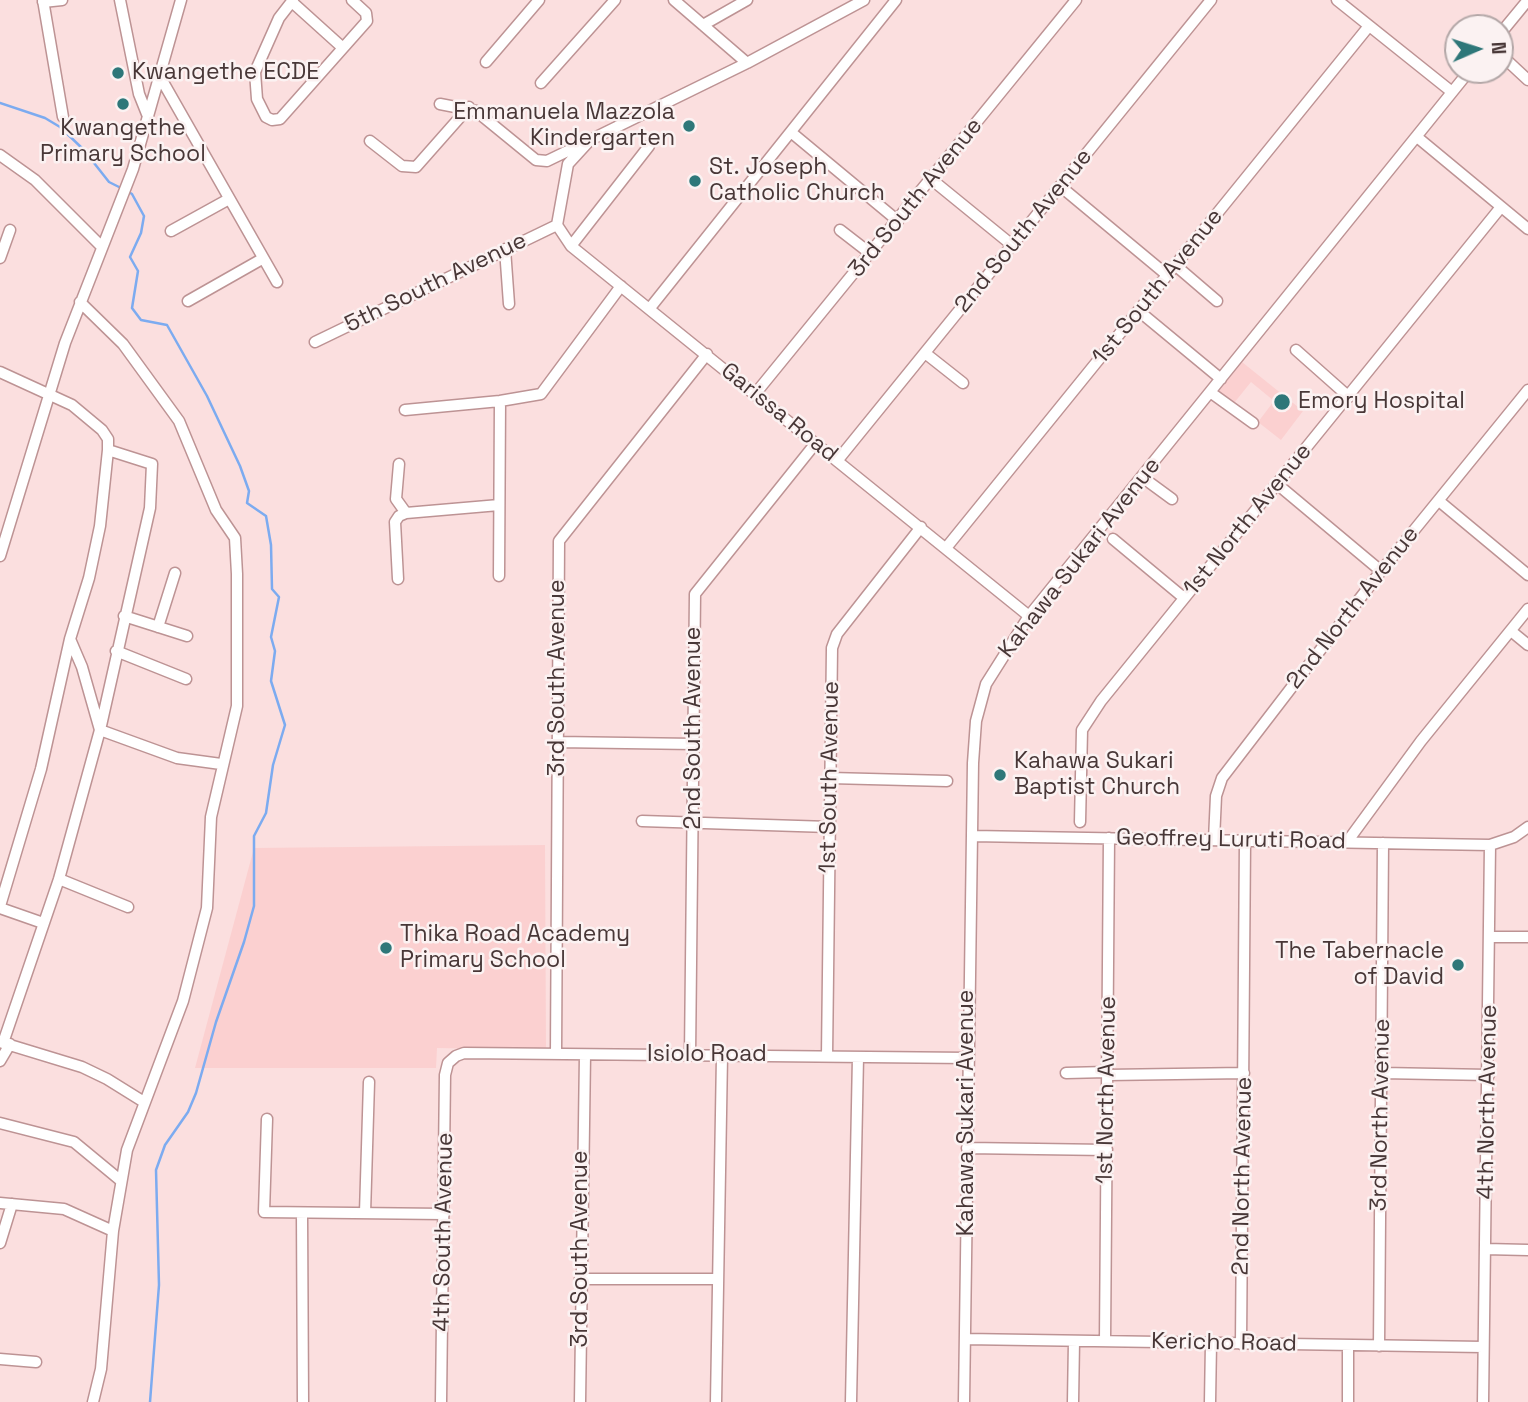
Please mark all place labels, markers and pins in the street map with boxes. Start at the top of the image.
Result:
place label: Kwangethe ECDE [132,59,319,87]
marker: Kwangethe ECDE [110,65,126,81]
marker: Kwangethe Primary School [115,96,131,112]
place label: Emmanuela Mazzola Kindergarten [453,99,675,153]
place label: Kwangethe Primary School [40,115,206,169]
marker: Emmanuela Mazzola Kindergarten [681,118,697,134]
place label: St. Joseph Catholic Church [709,154,885,208]
marker: St. Joseph Catholic Church [687,173,703,189]
place label: Emory Hospital [1298,388,1465,416]
marker: Emory Hospital [1272,392,1292,412]
place label: Kahawa Sukari Baptist Church [1014,748,1180,802]
marker: Kahawa Sukari Baptist Church [992,767,1008,783]
place label: Thika Road Academy Primary School [400,921,630,975]
place label: The Tabernacle of David [1275,938,1444,992]
marker: Thika Road Academy Primary School [378,940,394,956]
marker: The Tabernacle of David [1450,957,1466,973]

